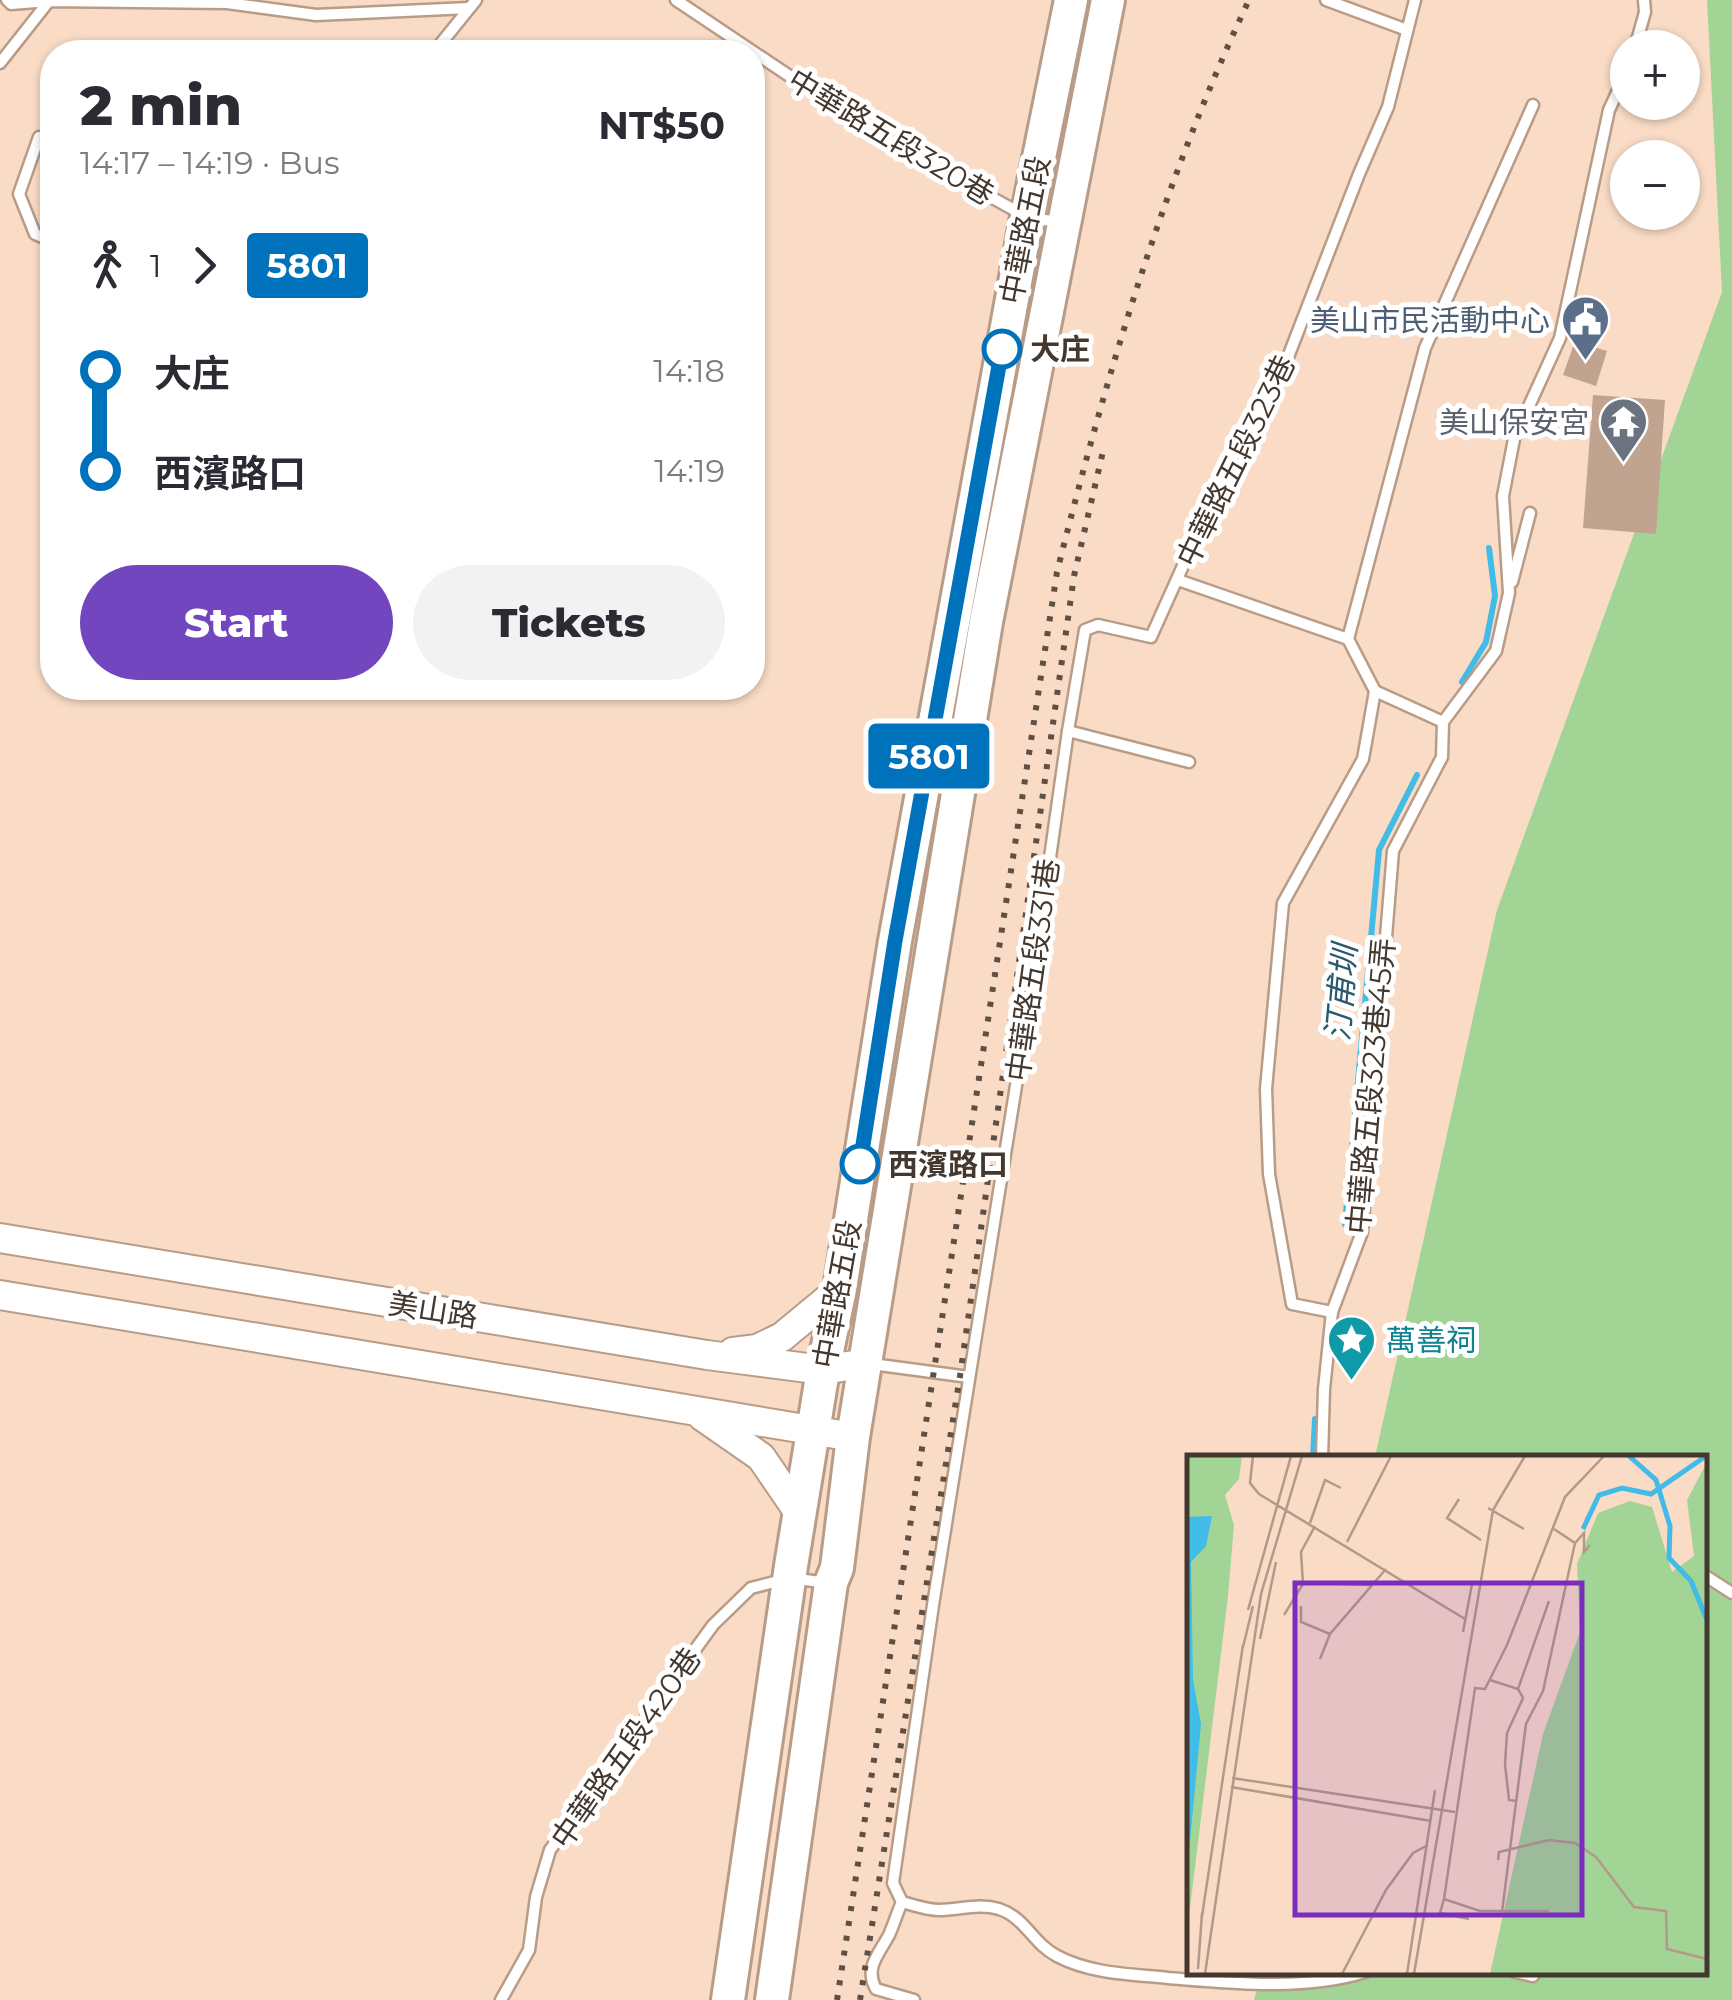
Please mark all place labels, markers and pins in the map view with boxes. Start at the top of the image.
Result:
public building icon: 美山市民活動中心 [1559,294,1611,362]
place label: 美山市民活動中心 [1310,302,1550,339]
marker: 大庄 [983,330,1021,368]
place label: 大庄 [1030,331,1090,368]
temple icon: 美山保安宮 [1598,396,1650,464]
place label: 美山保安宮 [1439,404,1589,441]
marker: 西濱路口 [841,1145,879,1183]
place label: 西濱路口 [888,1146,1008,1183]
place icon: 萬善祠 [1325,1314,1377,1382]
place label: 萬善祠 [1386,1322,1476,1359]

